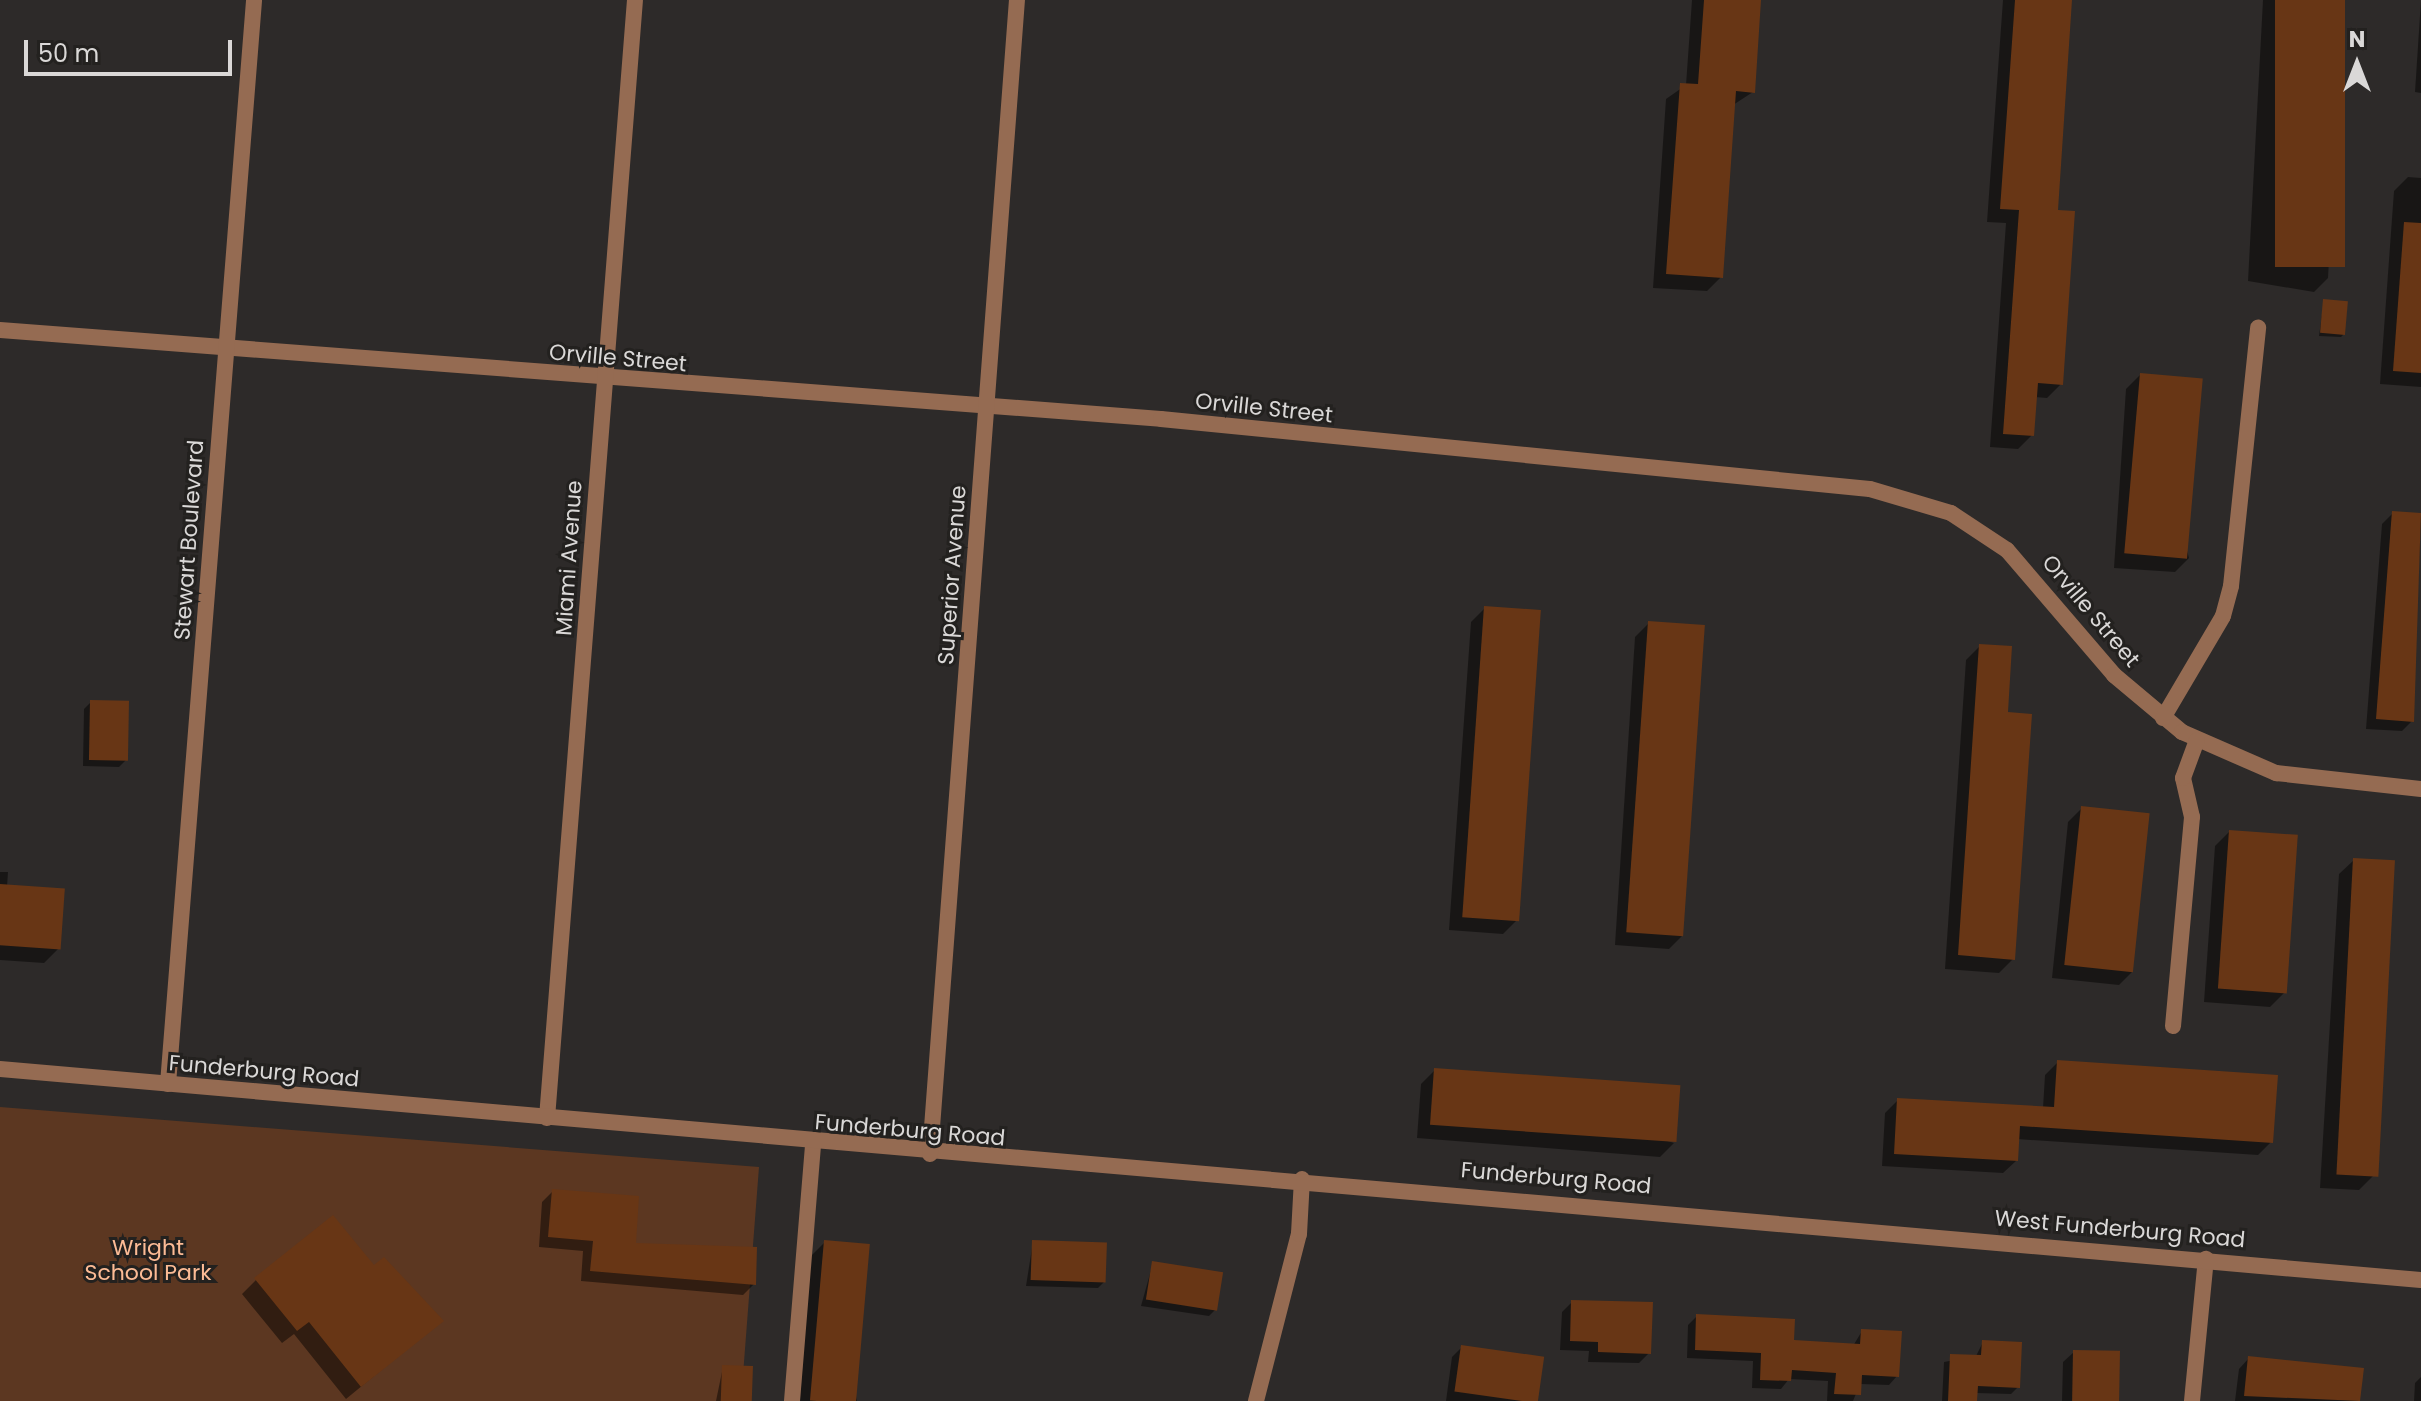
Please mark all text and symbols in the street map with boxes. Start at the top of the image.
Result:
scale bar [28,24,236,74]
north arrow [2317,24,2397,104]
text: N [2349,24,2365,55]
text: 50 m [38,37,99,70]
street label: Orville Street [548,339,688,377]
street label: Orville Street [1194,388,1334,428]
street label: Stewart Boulevard [169,439,209,641]
street label: Miami Avenue [550,479,588,637]
street label: Superior Avenue [933,484,971,666]
street label: Orville Street [2037,550,2145,672]
street label: Funderburg Road [168,1050,360,1092]
street label: Funderburg Road [814,1109,1006,1151]
street label: Funderburg Road [1460,1157,1652,1199]
street label: West Funderburg Road [1994,1205,2246,1253]
park label: Wright School Park [85,1234,211,1286]

